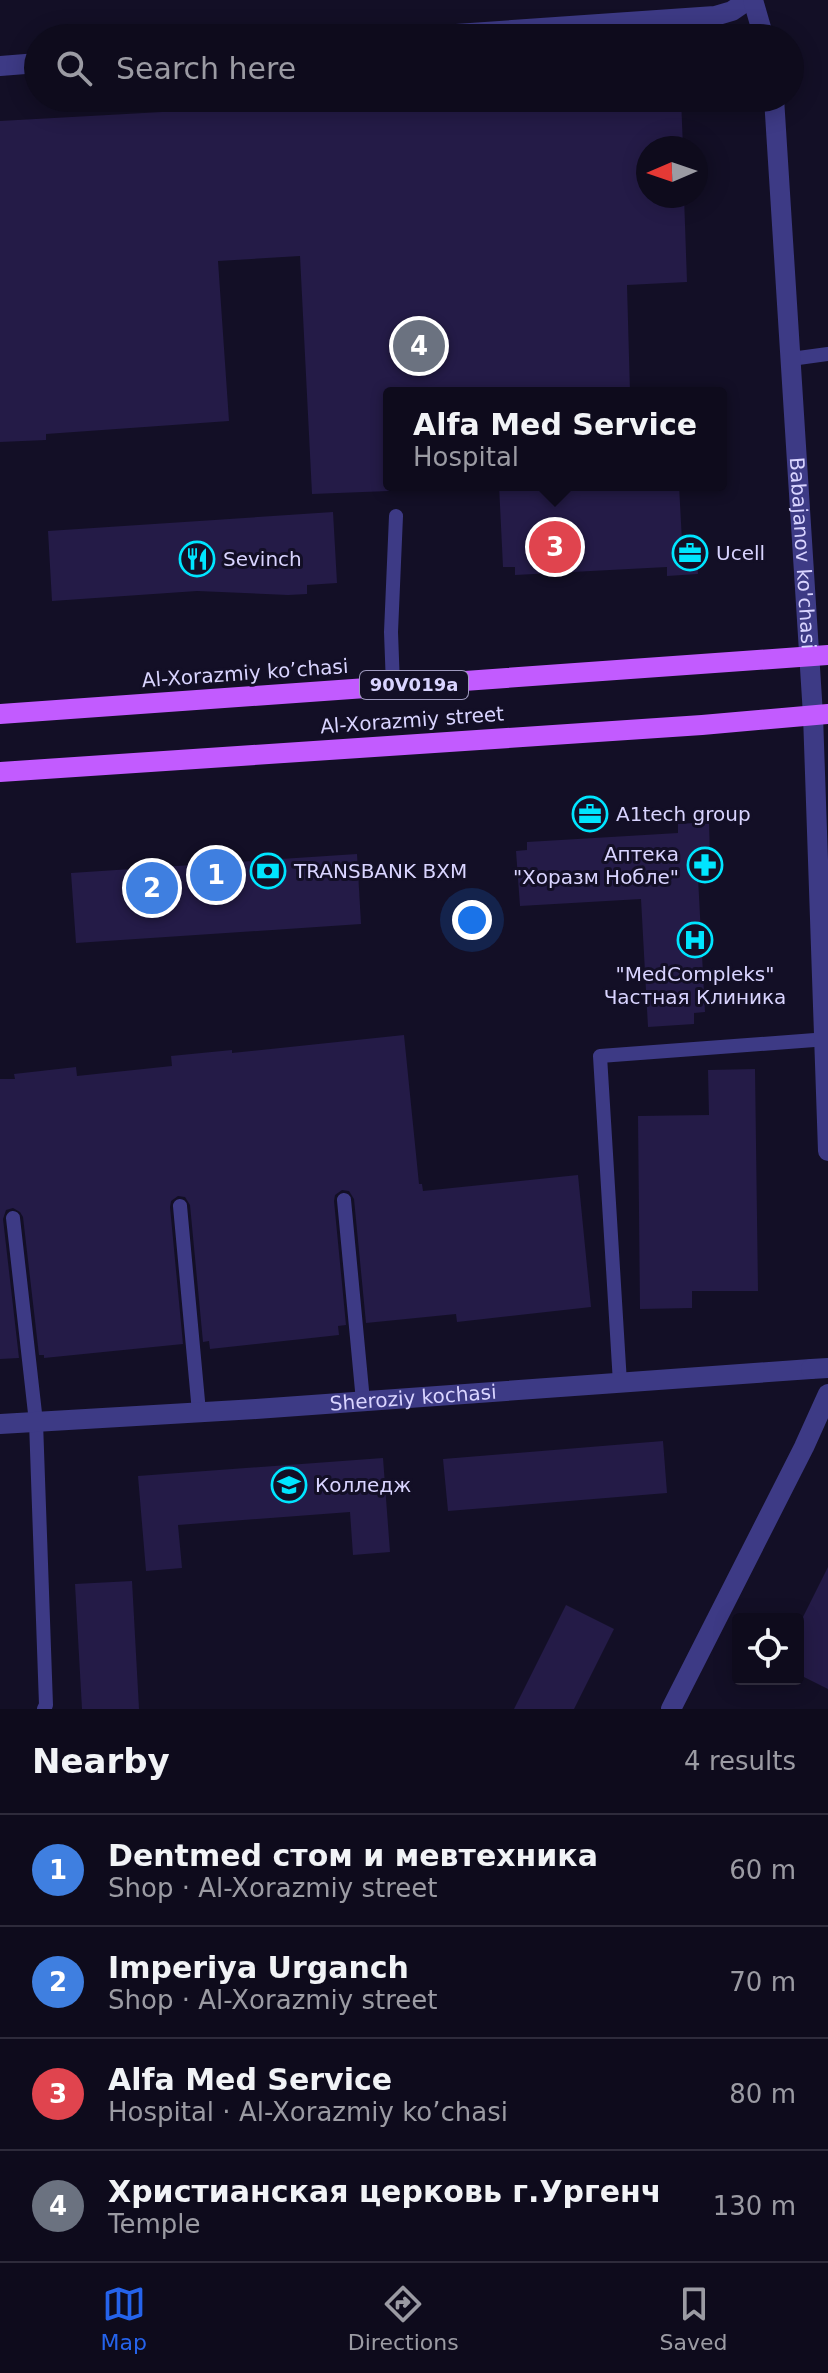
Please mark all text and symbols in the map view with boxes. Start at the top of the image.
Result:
search box [24,24,804,112]
icon: search [52,46,96,90]
text: Search here [116,51,296,86]
north arrow [636,136,708,208]
pin: 4 [393,316,445,376]
popup [383,387,727,491]
text: Alfa Med Service [413,407,697,442]
text: Hospital [413,442,519,472]
street label: Babajanov ko'chasi [785,456,821,650]
pin: 3 [529,517,581,577]
office icon: Ucell [671,534,709,572]
restaurant icon: Sevinch [178,540,216,578]
place label: Ucell [716,541,765,565]
place label: Sevinch [223,547,302,571]
street label: Al-Xorazmiy ko’chasi [141,654,349,692]
road number: 90V019a [360,671,468,699]
street label: Al-Xorazmiy street [319,702,505,738]
office icon: A1tech group [571,795,609,833]
place label: A1tech group [616,802,751,826]
place label: Аптека "Хоразм Нобле" [513,842,679,889]
pin: 1 [190,845,242,905]
pharmacy icon: Аптека "Хоразм Нобле" [686,846,724,884]
bank icon: TRANSBANK BXM [249,852,287,890]
pin: 2 [126,858,178,918]
place label: TRANSBANK BXM [293,859,467,883]
your location [452,900,492,940]
hospital icon: "MedCompleks" Частная Клиника [676,921,714,959]
place label: "MedCompleks" Частная Клиника [604,962,786,1009]
street label: Sheroziy kochasi [329,1380,497,1416]
school or university icon: Колледж [270,1466,308,1504]
place label: Колледж [315,1473,411,1497]
map controls [732,1613,804,1685]
button: locate [732,1613,804,1685]
text: Nearby [32,1741,170,1781]
text: 4 results [684,1746,796,1776]
text: Dentmed стом и мевтехника [108,1838,598,1873]
text: 1 [49,1855,67,1885]
text: 60 m [729,1855,796,1885]
text: Shop · Al-Xorazmiy street [108,1873,438,1903]
text: Imperiya Urganch [108,1950,409,1985]
text: 2 [49,1967,67,1997]
text: 70 m [729,1967,796,1997]
text: Shop · Al-Xorazmiy street [108,1985,438,2015]
text: Alfa Med Service [108,2062,392,2097]
text: 3 [49,2079,67,2109]
text: 80 m [729,2079,796,2109]
text: Hospital · Al-Xorazmiy ko’chasi [108,2097,508,2127]
text: Христианская церковь г.Ургенч [108,2174,661,2209]
text: 4 [49,2191,67,2221]
text: 130 m [713,2191,796,2221]
text: Temple [108,2209,201,2239]
tab: Map [100,2282,147,2355]
tab: Directions [348,2282,459,2355]
tab: Saved [660,2282,728,2355]

